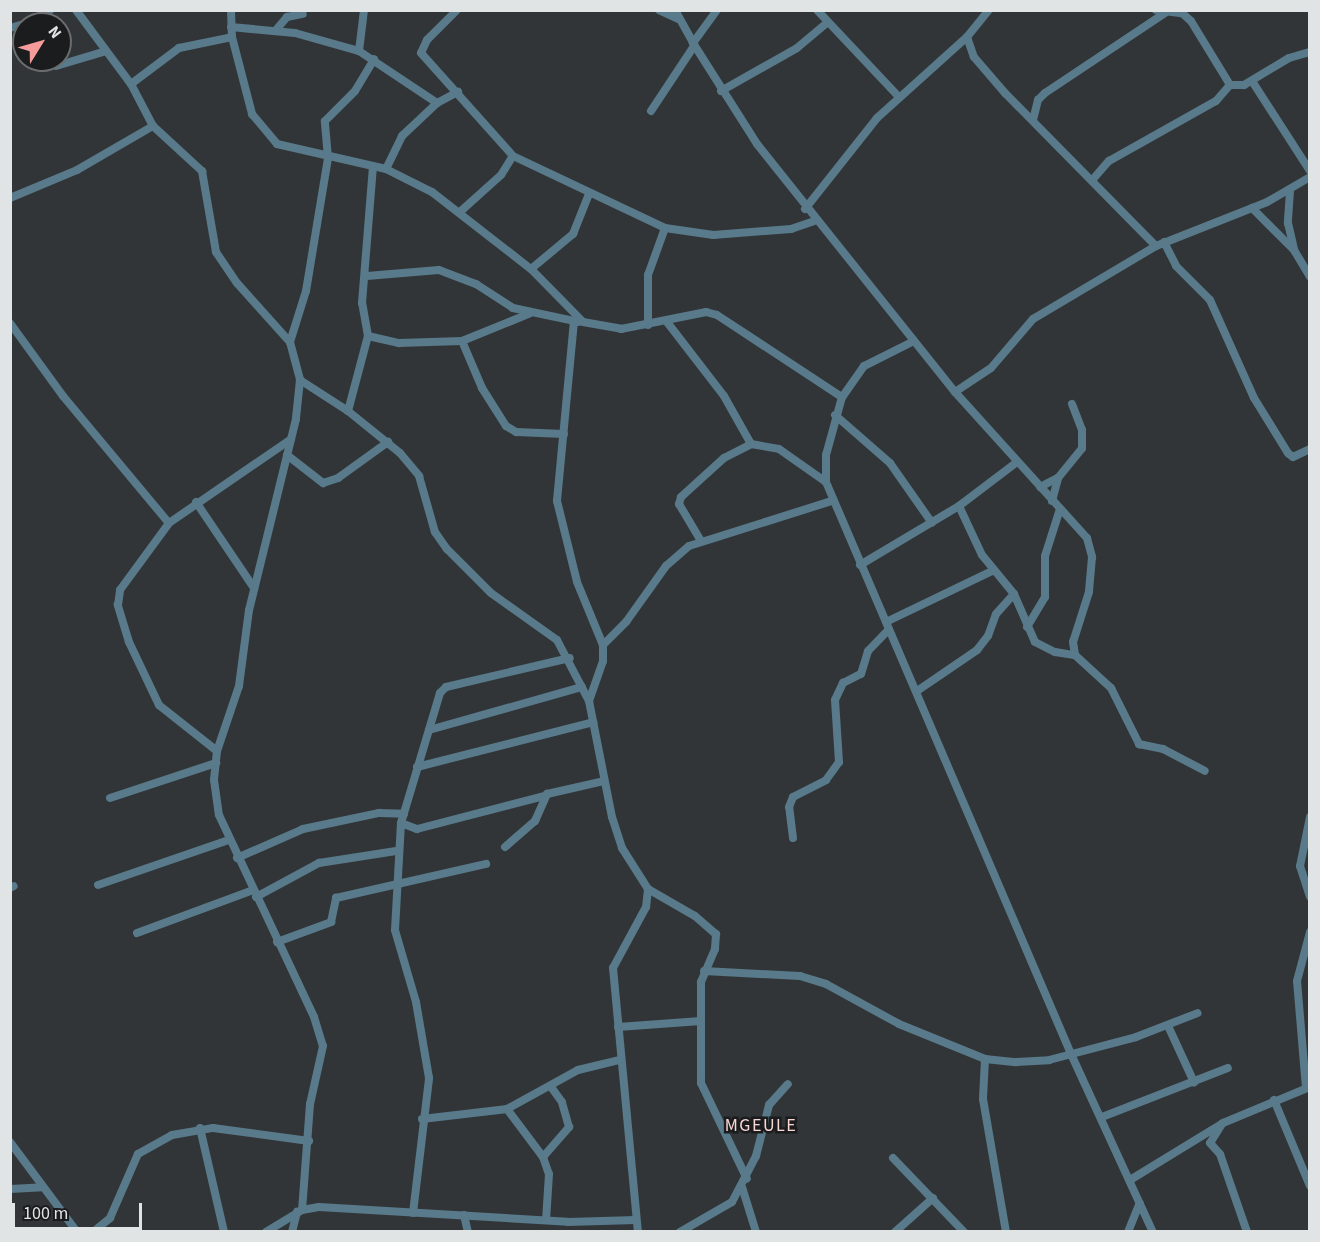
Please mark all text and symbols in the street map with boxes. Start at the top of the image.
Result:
north arrow [12,12,72,72]
text: N [43,21,67,43]
district label: MGEULE [725,1115,797,1137]
scale bar [15,1191,146,1229]
text: 100 m [23,1201,68,1226]

